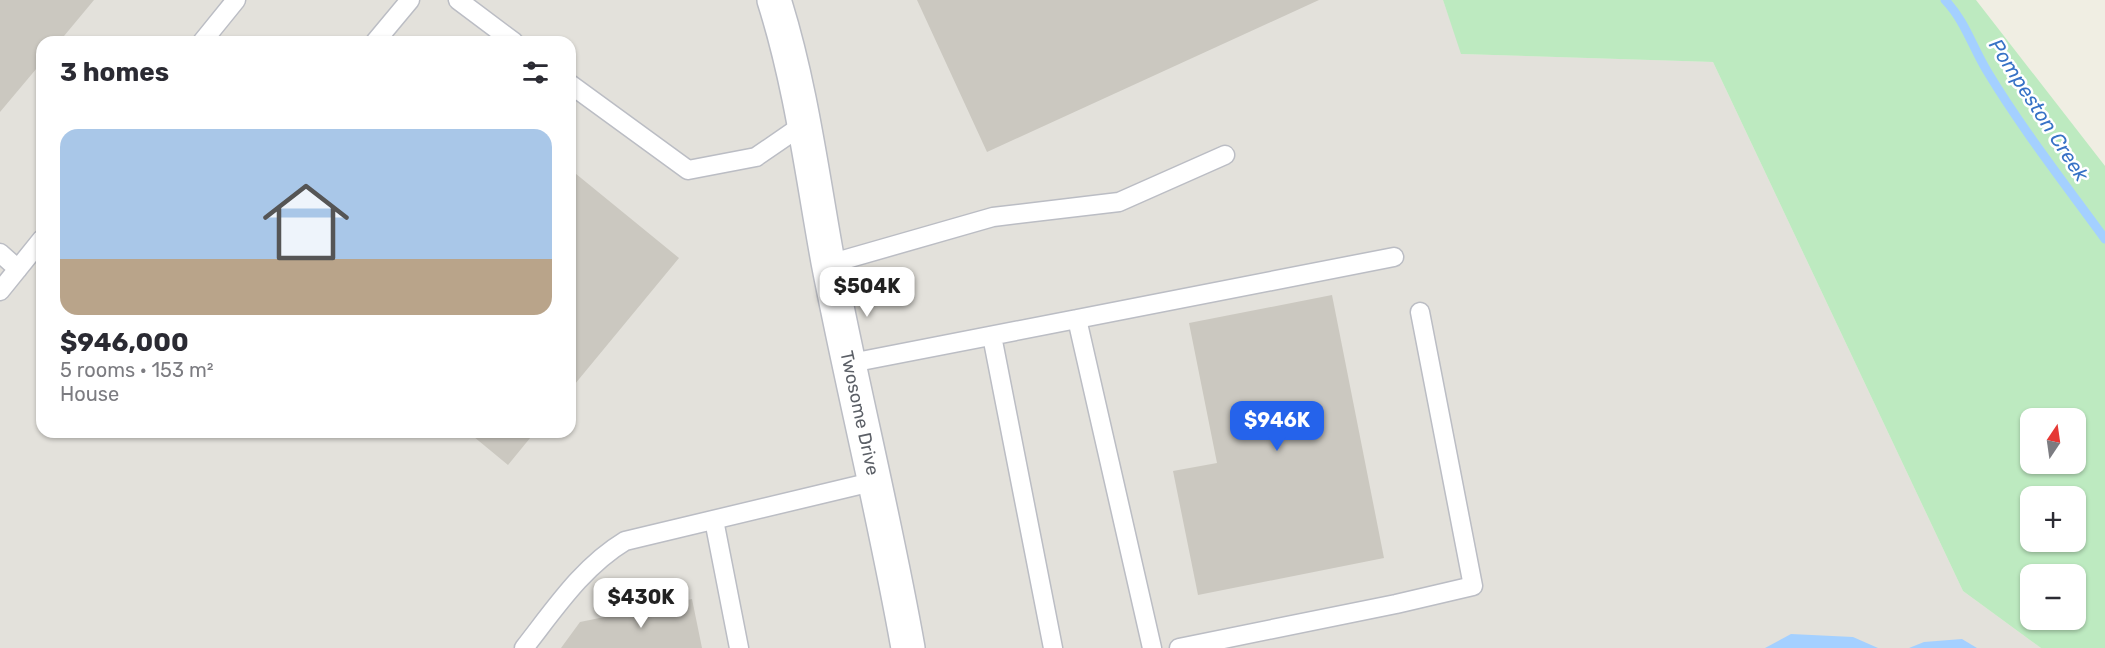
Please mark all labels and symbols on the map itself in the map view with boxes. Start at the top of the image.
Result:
water label: Pompeston Creek [1984,34,2094,186]
pin: $504K [825,267,909,318]
street label: Twosome Drive [835,349,884,477]
pin: $946K [1235,401,1319,452]
north arrow [2020,408,2086,474]
pin: $430K [599,578,683,629]

